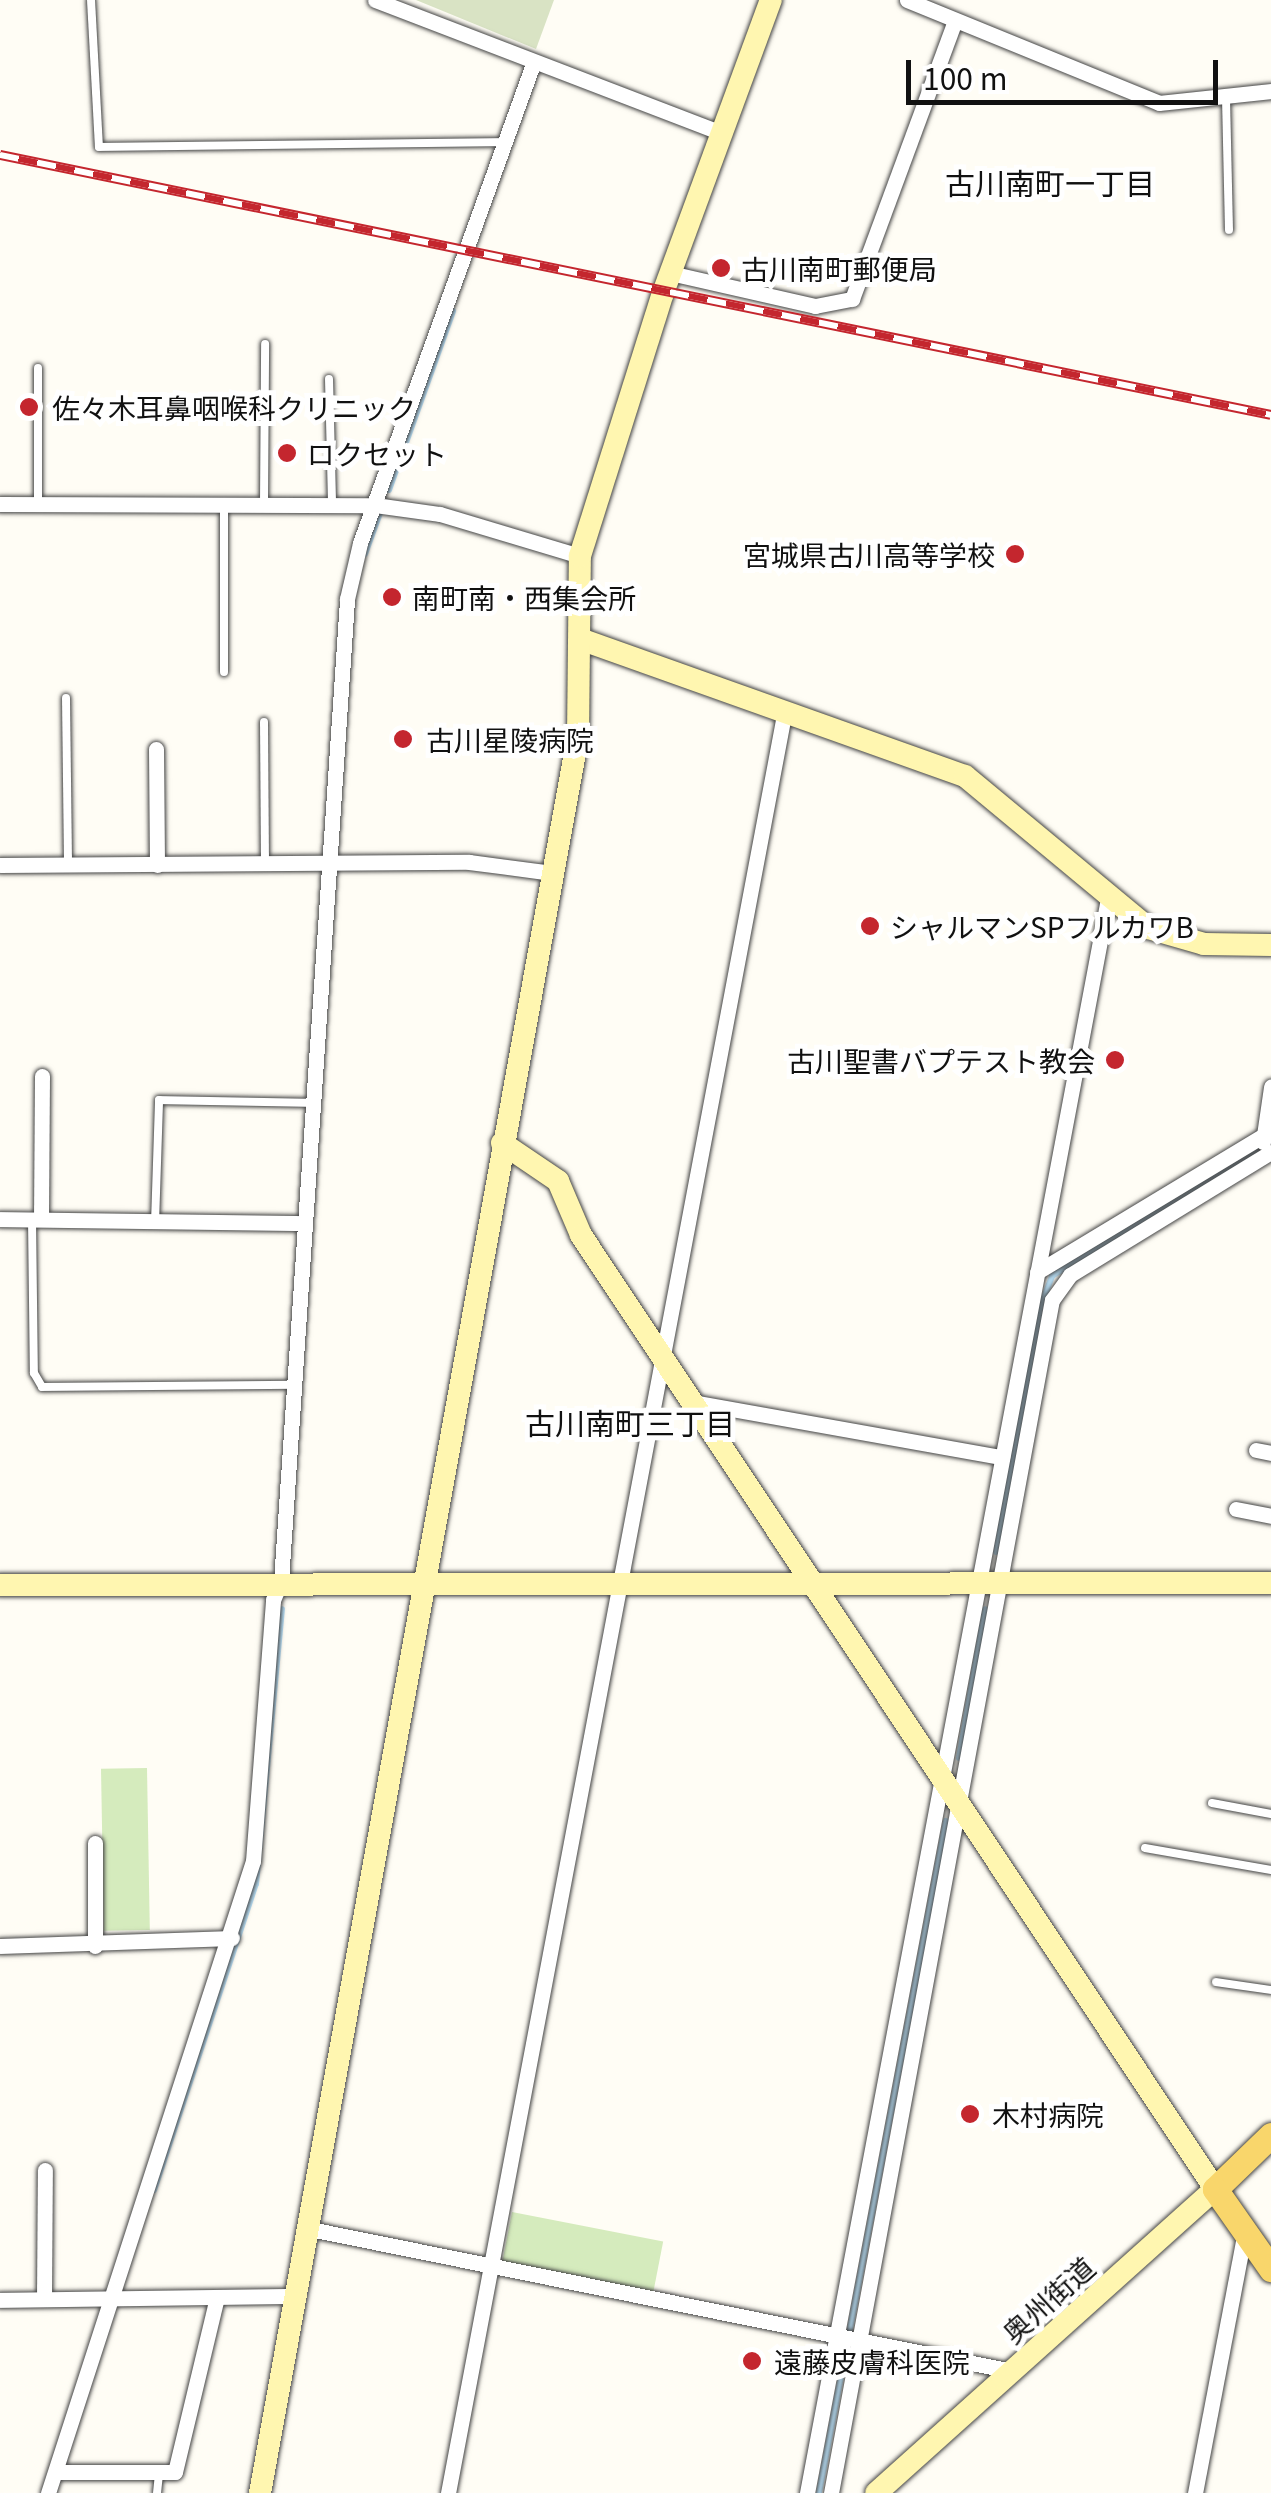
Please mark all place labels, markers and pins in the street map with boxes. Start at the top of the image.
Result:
place label: 古川南町郵便局 [741,251,937,285]
marker: 古川南町郵便局 [710,257,732,279]
place label: 佐々木耳鼻咽喉科クリニック [52,390,416,424]
marker: 佐々木耳鼻咽喉科クリニック [16,394,42,420]
place label: ロクセット [307,436,447,470]
marker: ロクセット [276,442,298,464]
place label: 宮城県古川高等学校 [743,537,995,571]
marker: 宮城県古川高等学校 [1004,543,1026,565]
place label: 南町南・西集会所 [412,580,636,614]
marker: 南町南・西集会所 [381,586,403,608]
place label: 古川星陵病院 [426,722,594,756]
marker: 古川星陵病院 [390,726,416,752]
place label: シャルマンSPフルカワB [890,909,1195,943]
marker: シャルマンSPフルカワB [859,915,881,937]
place label: 古川聖書バプテスト教会 [787,1043,1095,1077]
marker: 古川聖書バプテスト教会 [1104,1049,1126,1071]
place label: 木村病院 [992,2097,1104,2131]
marker: 木村病院 [957,2101,983,2127]
place label: 遠藤皮膚科医院 [774,2344,970,2378]
marker: 遠藤皮膚科医院 [739,2348,765,2374]

